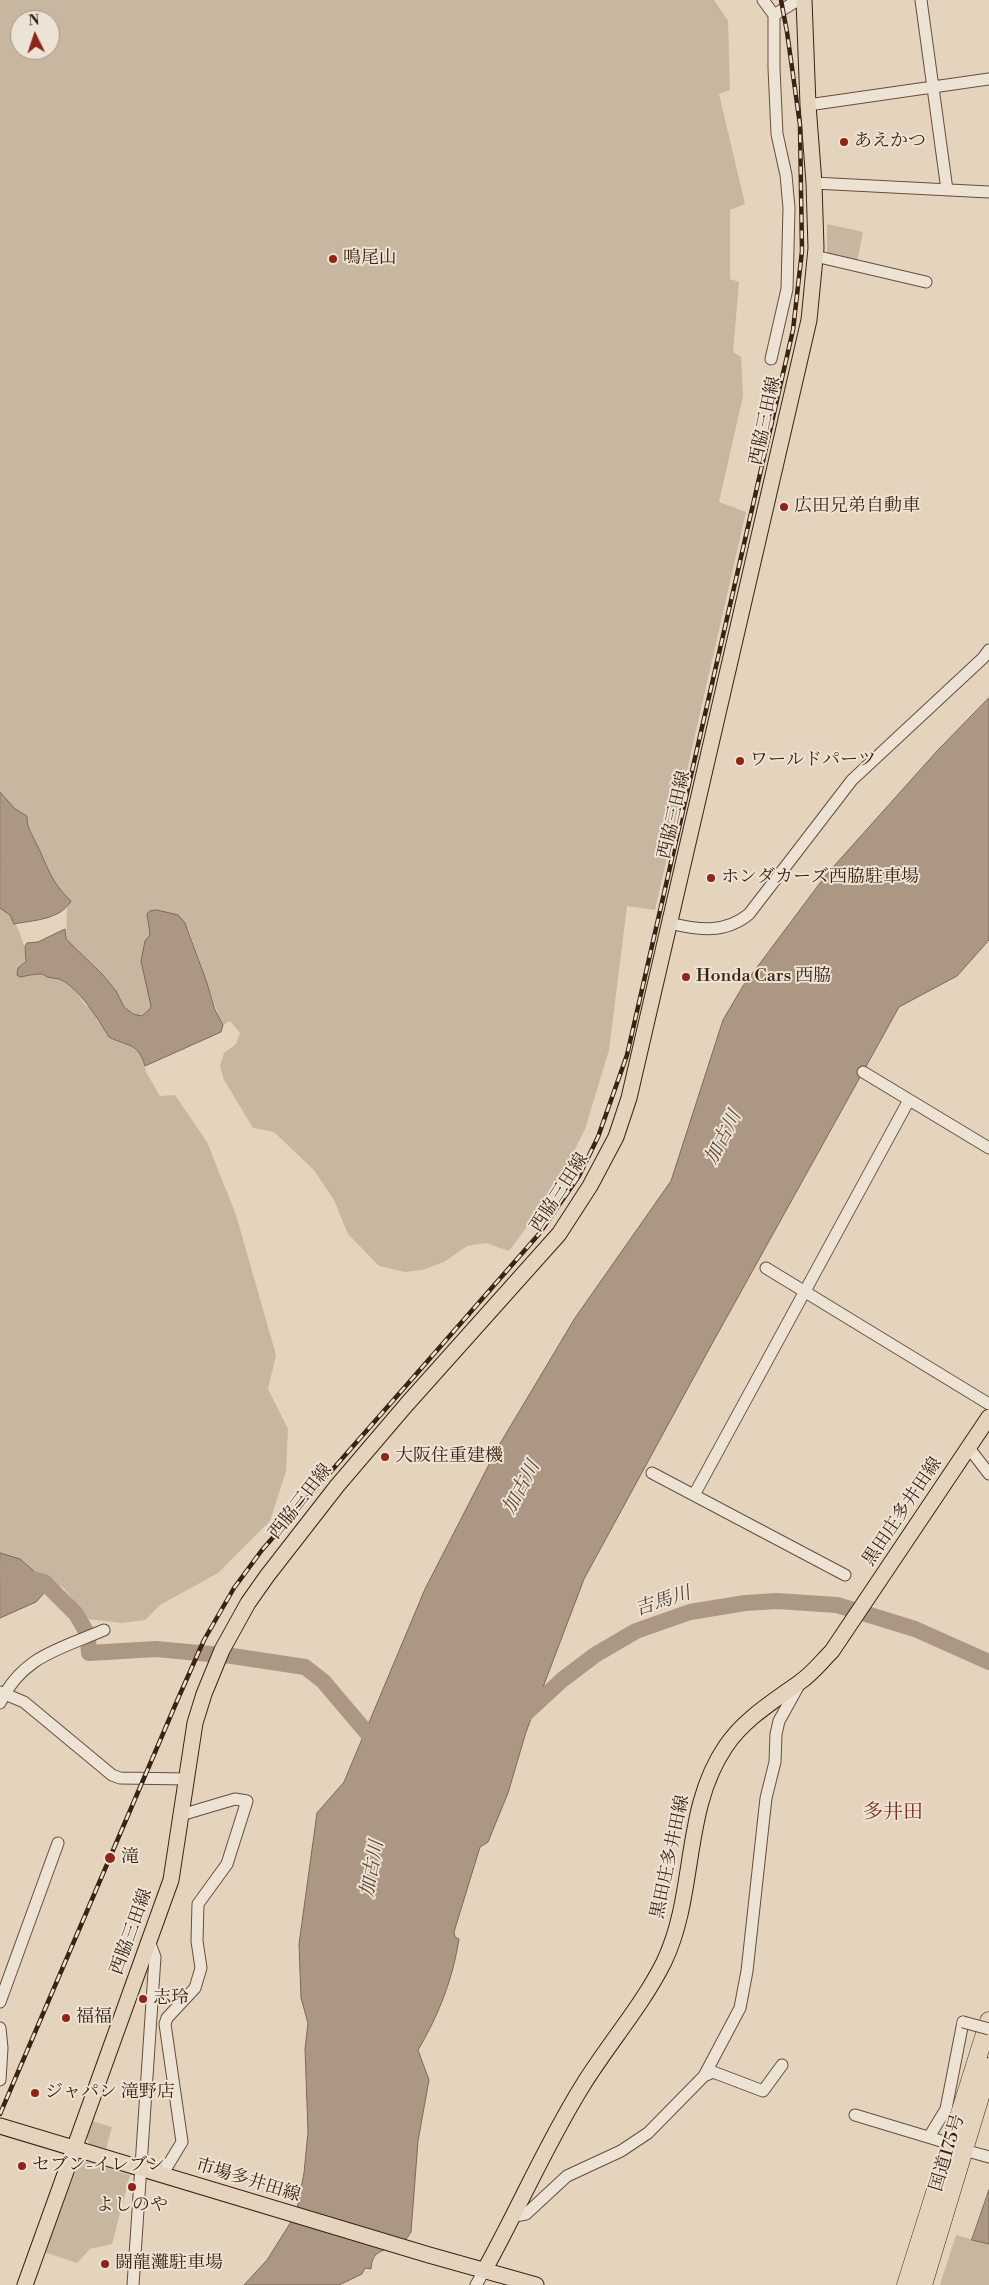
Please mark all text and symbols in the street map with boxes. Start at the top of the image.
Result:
north arrow [10,10,60,60]
text: N [28,12,40,30]
place label: あえかつ [854,131,926,153]
marker: あえかつ [838,136,850,148]
place label: 鳴尾山 [343,248,397,270]
marker: 鳴尾山 [327,253,339,265]
street label: 西脇三田線 [746,375,786,467]
place label: 広田兄弟自動車 [794,496,920,518]
marker: 広田兄弟自動車 [778,501,790,513]
place label: ワールドパーツ [750,750,876,772]
marker: ワールドパーツ [734,755,746,767]
street label: 西脇三田線 [654,769,696,861]
place label: ホンダカーズ西脇駐車場 [721,867,919,889]
marker: ホンダカーズ西脇駐車場 [705,872,717,884]
place label: Honda Cars 西脇 [696,966,831,988]
marker: Honda Cars 西脇 [680,971,692,983]
water label: 加古川 [701,1107,747,1169]
street label: 西脇三田線 [526,1149,594,1237]
place label: 大阪住重建機 [395,1446,503,1468]
marker: 大阪住重建機 [379,1451,391,1463]
street label: 黒田庄多井田線 [859,1454,947,1570]
water label: 加古川 [499,1457,545,1519]
street label: 西脇三田線 [265,1460,337,1544]
water label: 吉馬川 [632,1582,694,1622]
street label: 黒田庄多井田線 [647,1793,695,1921]
district label: 多井田 [863,1801,923,1825]
water label: 加古川 [357,1839,389,1899]
place label: 滝 [121,1847,139,1869]
marker: 滝 [103,1851,117,1865]
street label: 西脇三田線 [106,1886,158,1978]
place label: 志玲 [153,1988,189,2010]
marker: 志玲 [137,1993,149,2005]
place label: 福福 [76,2007,112,2029]
marker: 福福 [60,2012,72,2024]
place label: ジャパン 滝野店 [45,2082,175,2104]
marker: ジャパン 滝野店 [29,2087,41,2099]
street label: 国道175号 [926,2112,970,2194]
place label: セブン-イレブン [32,2155,165,2177]
street label: 市場多井田線 [193,2155,303,2207]
marker: セブン-イレブン [16,2160,28,2172]
marker: よしのや [126,2181,138,2193]
place label: よしのや [96,2195,168,2217]
place label: 闘龍灘駐車場 [115,2253,223,2275]
marker: 闘龍灘駐車場 [99,2258,111,2270]

